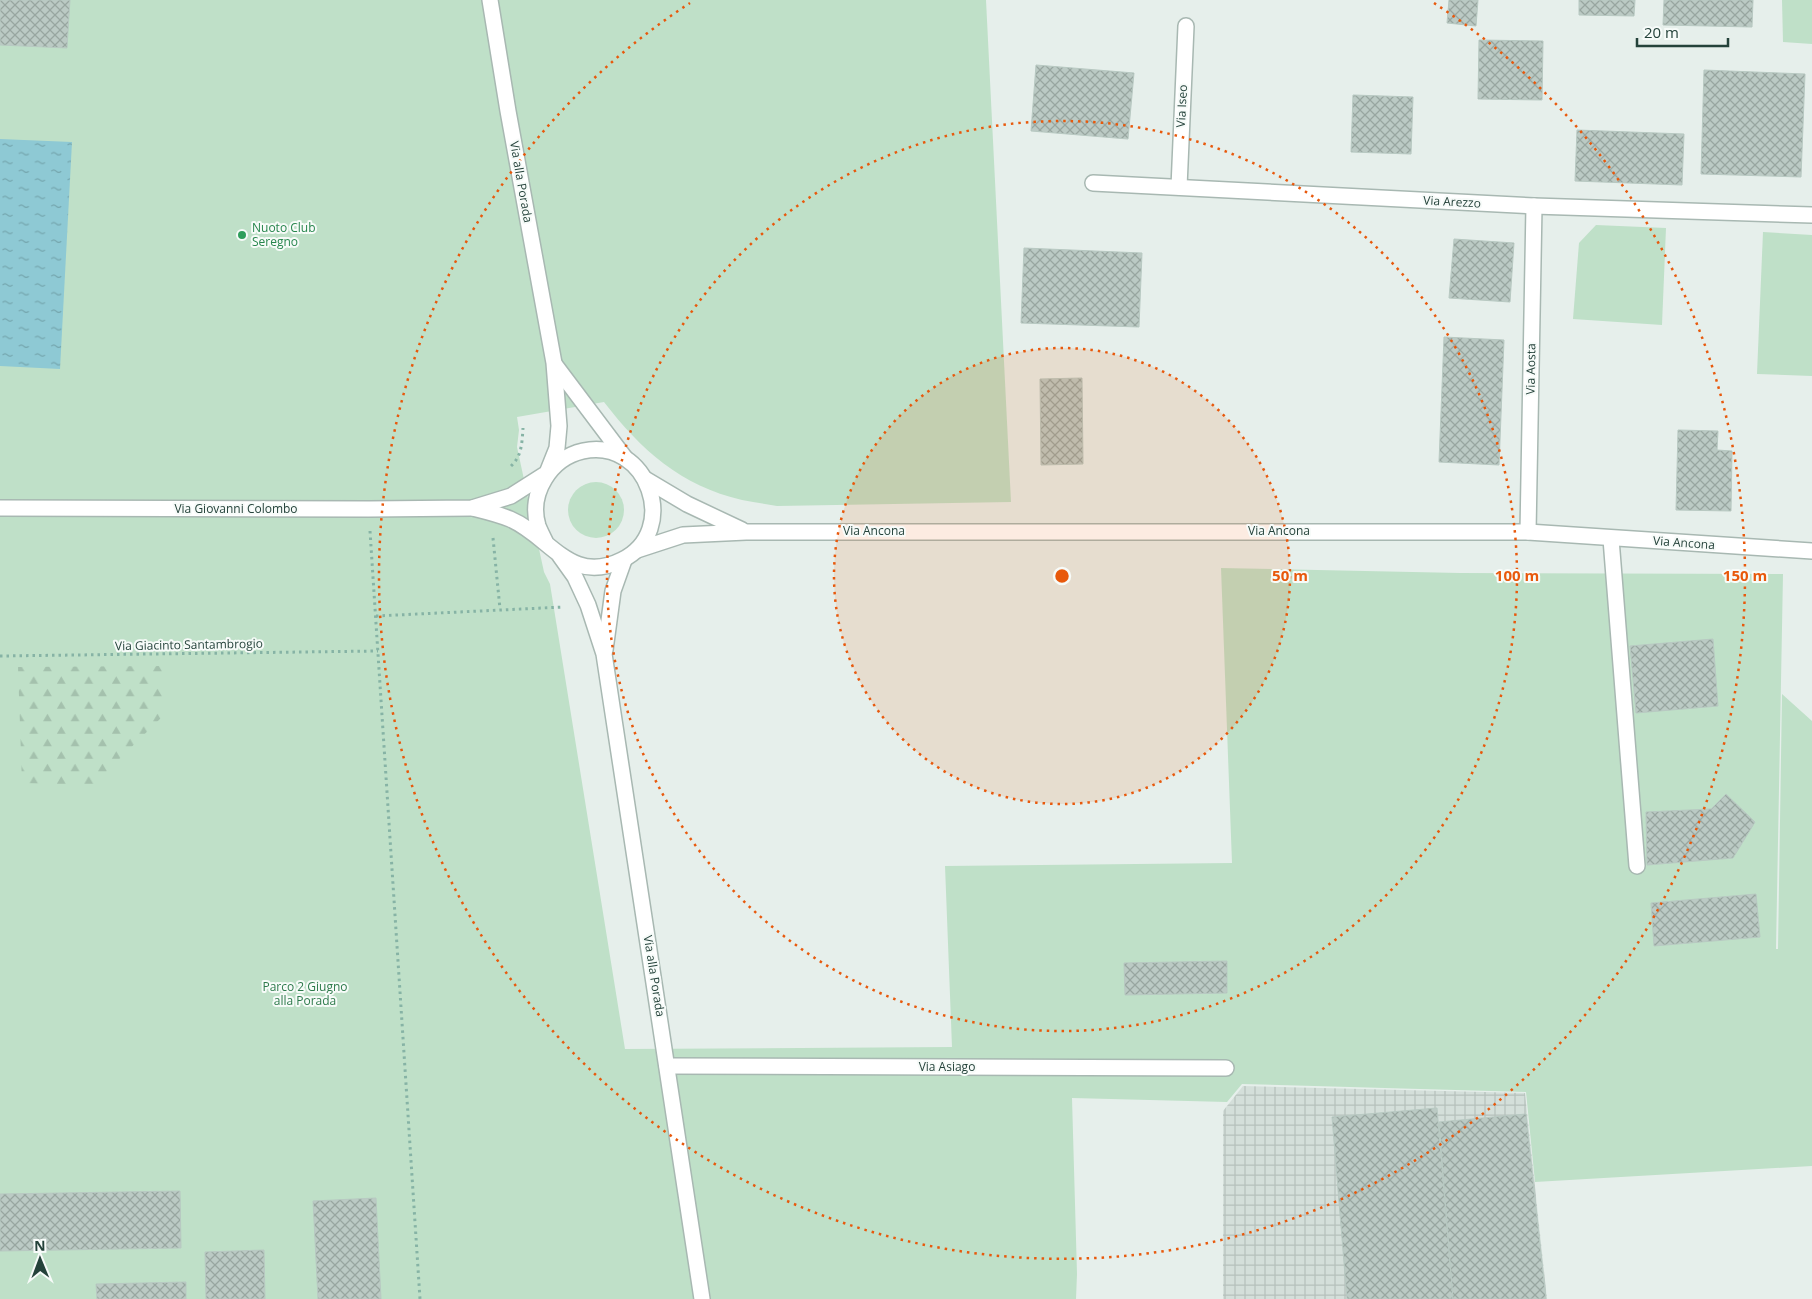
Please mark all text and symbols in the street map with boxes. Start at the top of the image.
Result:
scale bar [1637,15,1728,47]
text: 20 m [1644,22,1679,42]
street label: Via Iseo [1172,84,1191,128]
street label: Via alla Porada [506,140,537,224]
street label: Via Arezzo [1423,192,1481,211]
place label: Nuoto Club Seregno [252,219,316,250]
marker: Nuoto Club Seregno [236,229,248,241]
street label: Via Aosta [1522,343,1539,395]
street label: Via Giovanni Colombo [174,500,298,517]
street label: Via Ancona [843,522,905,539]
street label: Via Ancona [1248,522,1310,539]
street label: Via Ancona [1653,532,1716,553]
text: 50 m [1272,565,1308,585]
text: 100 m [1495,565,1539,585]
text: 150 m [1723,565,1767,585]
centre of rings [1053,567,1071,585]
street label: Via Giacinto Santambrogio [115,635,263,654]
street label: Via alla Porada [640,934,669,1018]
park label: Parco 2 Giugno alla Porada [262,978,348,1009]
street label: Via Asiago [919,1058,975,1075]
north arrow [15,1234,65,1284]
text: N [34,1236,46,1255]

